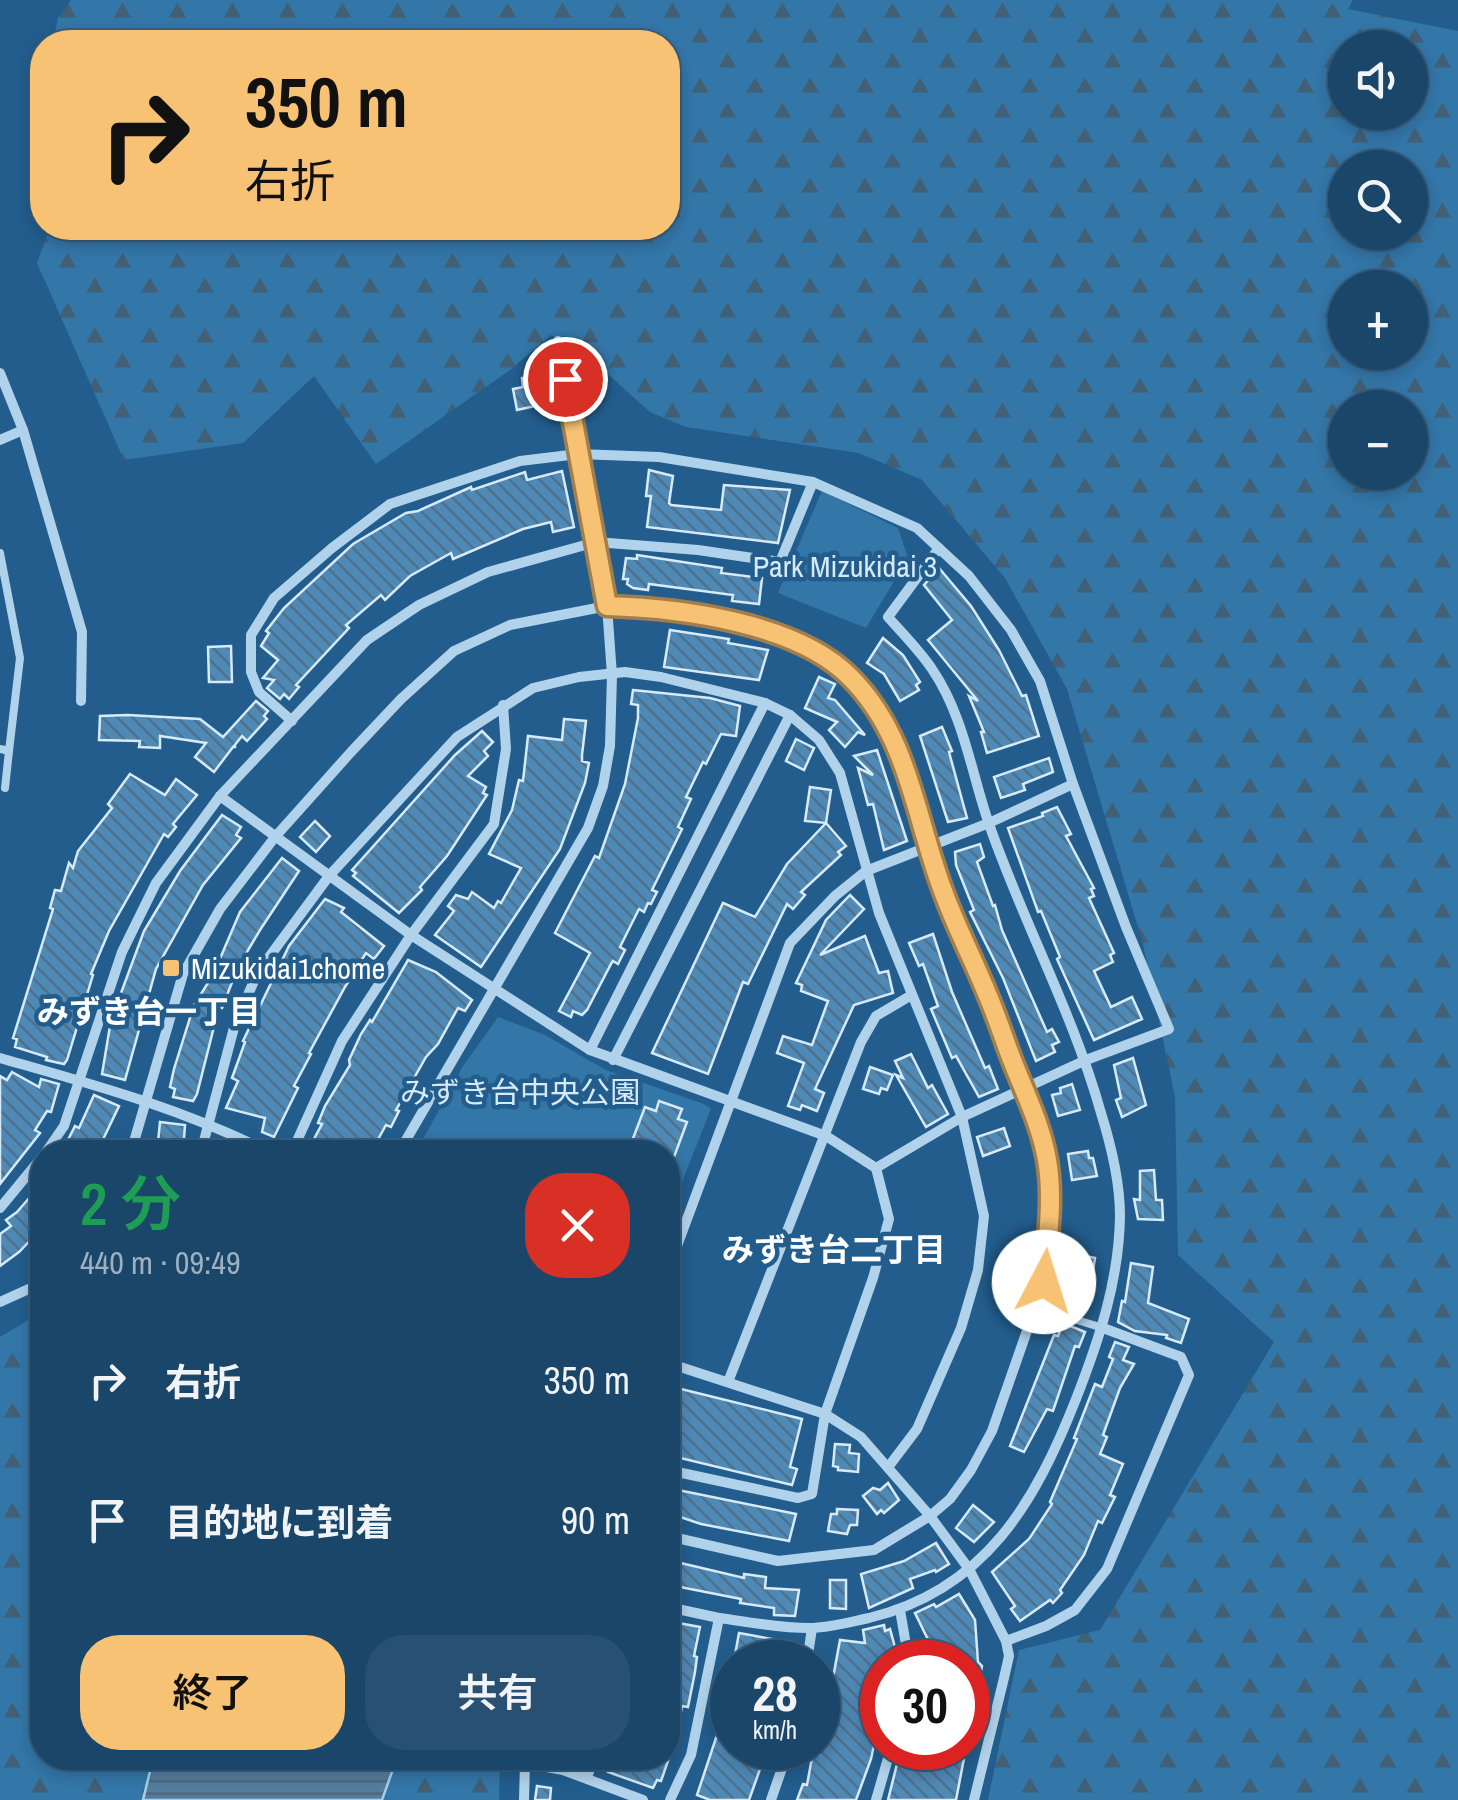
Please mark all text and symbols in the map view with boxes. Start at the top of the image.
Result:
map controls [1328,30,1428,490]
button: sound [1328,30,1428,130]
text: 350 m [245,55,408,149]
icon: right [80,70,210,200]
text: 右折 [245,150,335,211]
button: search [1328,150,1428,250]
button: + [1328,270,1428,370]
pin [523,337,608,422]
icon: arrive [538,352,593,407]
button: − [1328,390,1428,490]
park label: Park Mizukidai 3 [753,546,937,586]
place label: Mizukidai1chome [191,948,385,988]
marker: Mizukidai1chome [160,957,182,979]
district label: みずき台一丁目 [37,990,261,1033]
park label: みずき台中央公園 [400,1072,640,1112]
text: 2 分 [80,1163,181,1244]
button: close [525,1173,630,1278]
district label: みずき台二丁目 [722,1228,946,1271]
position arrow [992,1230,1096,1334]
text: 440 m · 09:49 [80,1241,240,1284]
icon: right [80,1353,135,1408]
text: 350 m [543,1355,630,1406]
text: 右折 [165,1357,241,1408]
icon: arrive [80,1493,135,1548]
text: 90 m [561,1495,630,1546]
text: 目的地に到着 [165,1497,393,1548]
button: 終了 [80,1635,345,1750]
button: 共有 [365,1635,630,1750]
speed limit sign: 30 [860,1640,990,1770]
text: 28 [752,1659,798,1727]
text: km/h [753,1713,797,1747]

